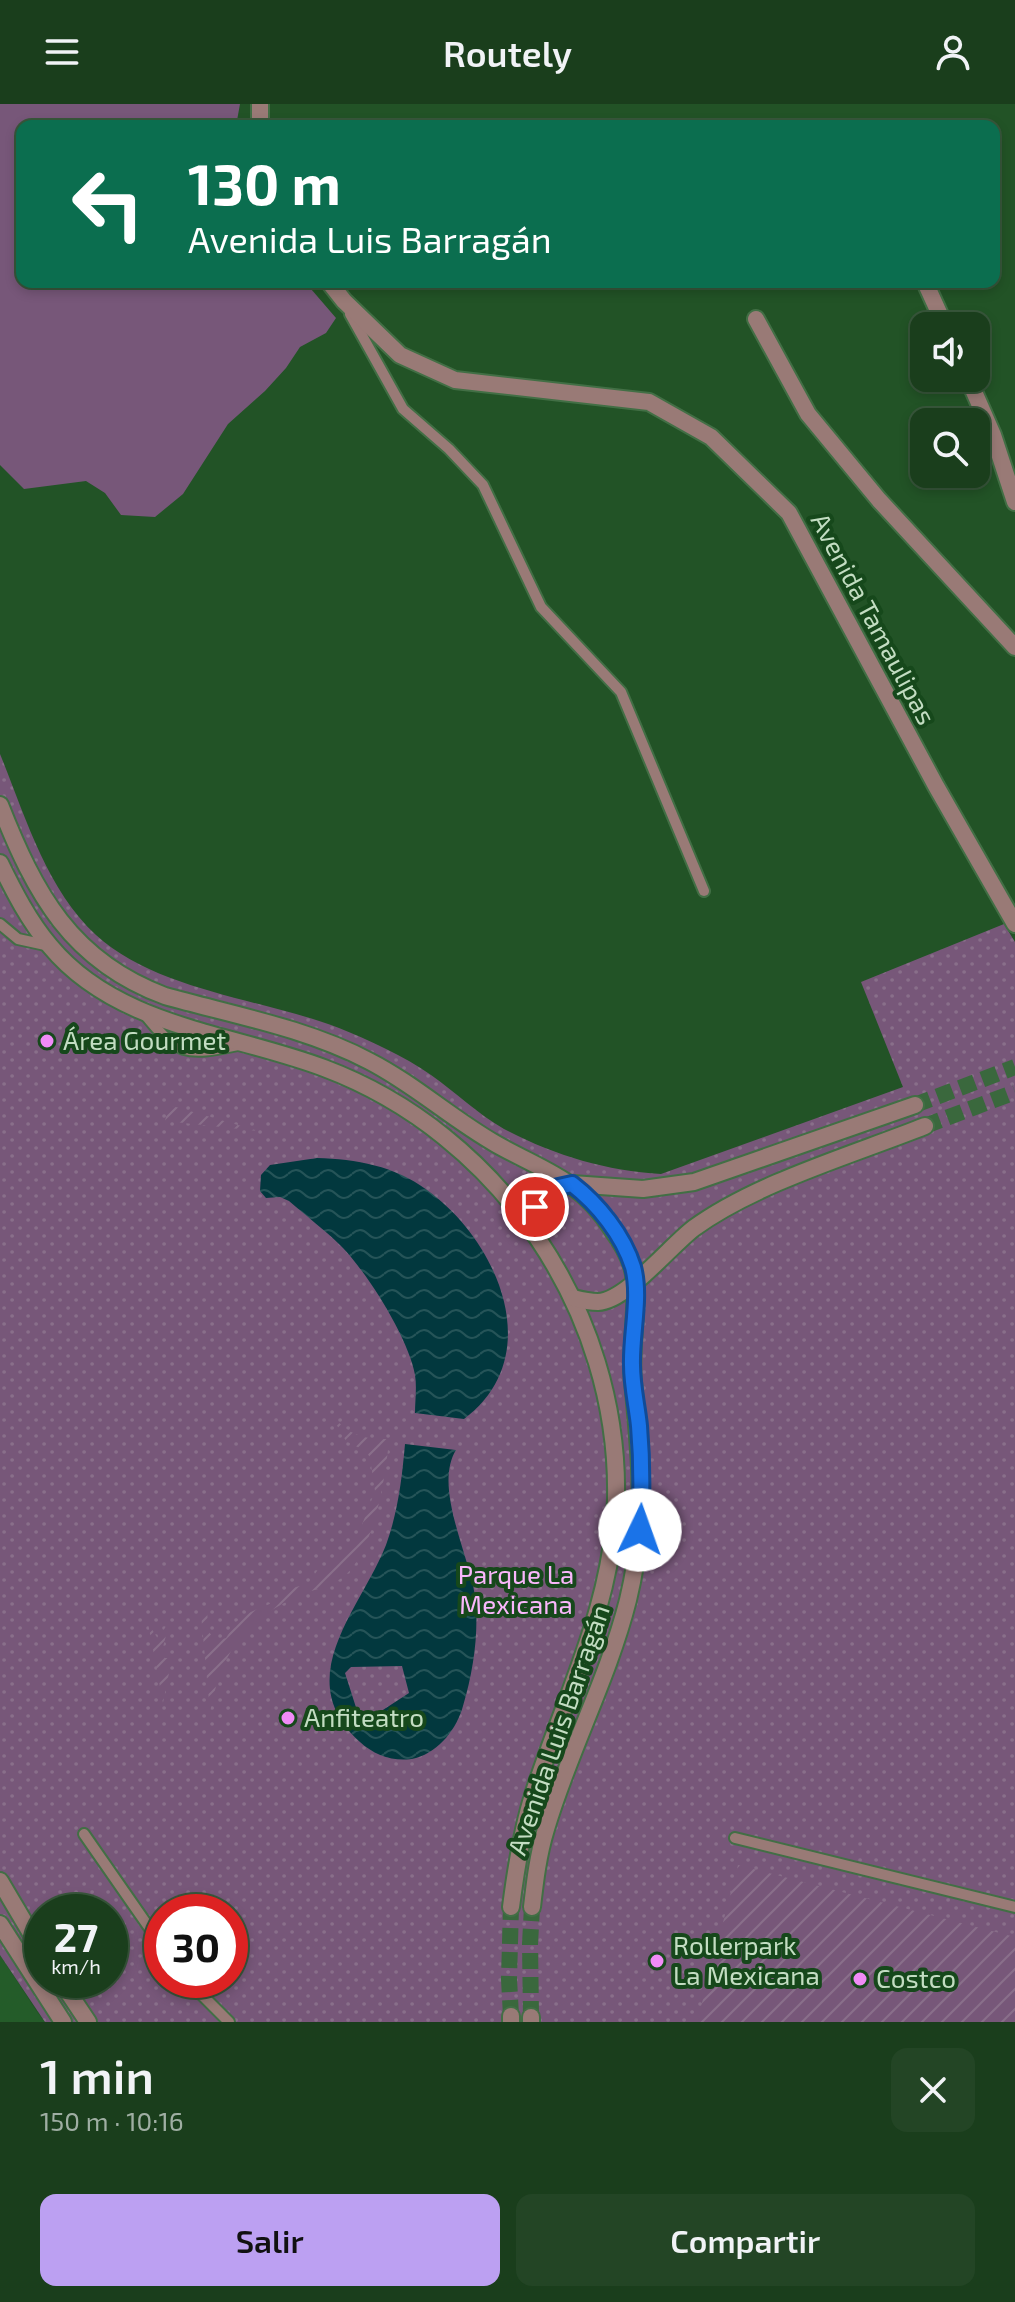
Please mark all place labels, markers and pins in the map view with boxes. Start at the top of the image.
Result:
place label: Área Gourmet [63,1024,226,1055]
marker: Área Gourmet [38,1032,56,1050]
pin [501,1173,569,1241]
place label: Anfiteatro [304,1701,424,1732]
marker: Anfiteatro [279,1709,297,1727]
place label: Rollerpark La Mexicana [673,1929,820,1990]
marker: Rollerpark La Mexicana [648,1952,666,1970]
place label: Costco [876,1962,956,1993]
marker: Costco [851,1970,869,1988]

